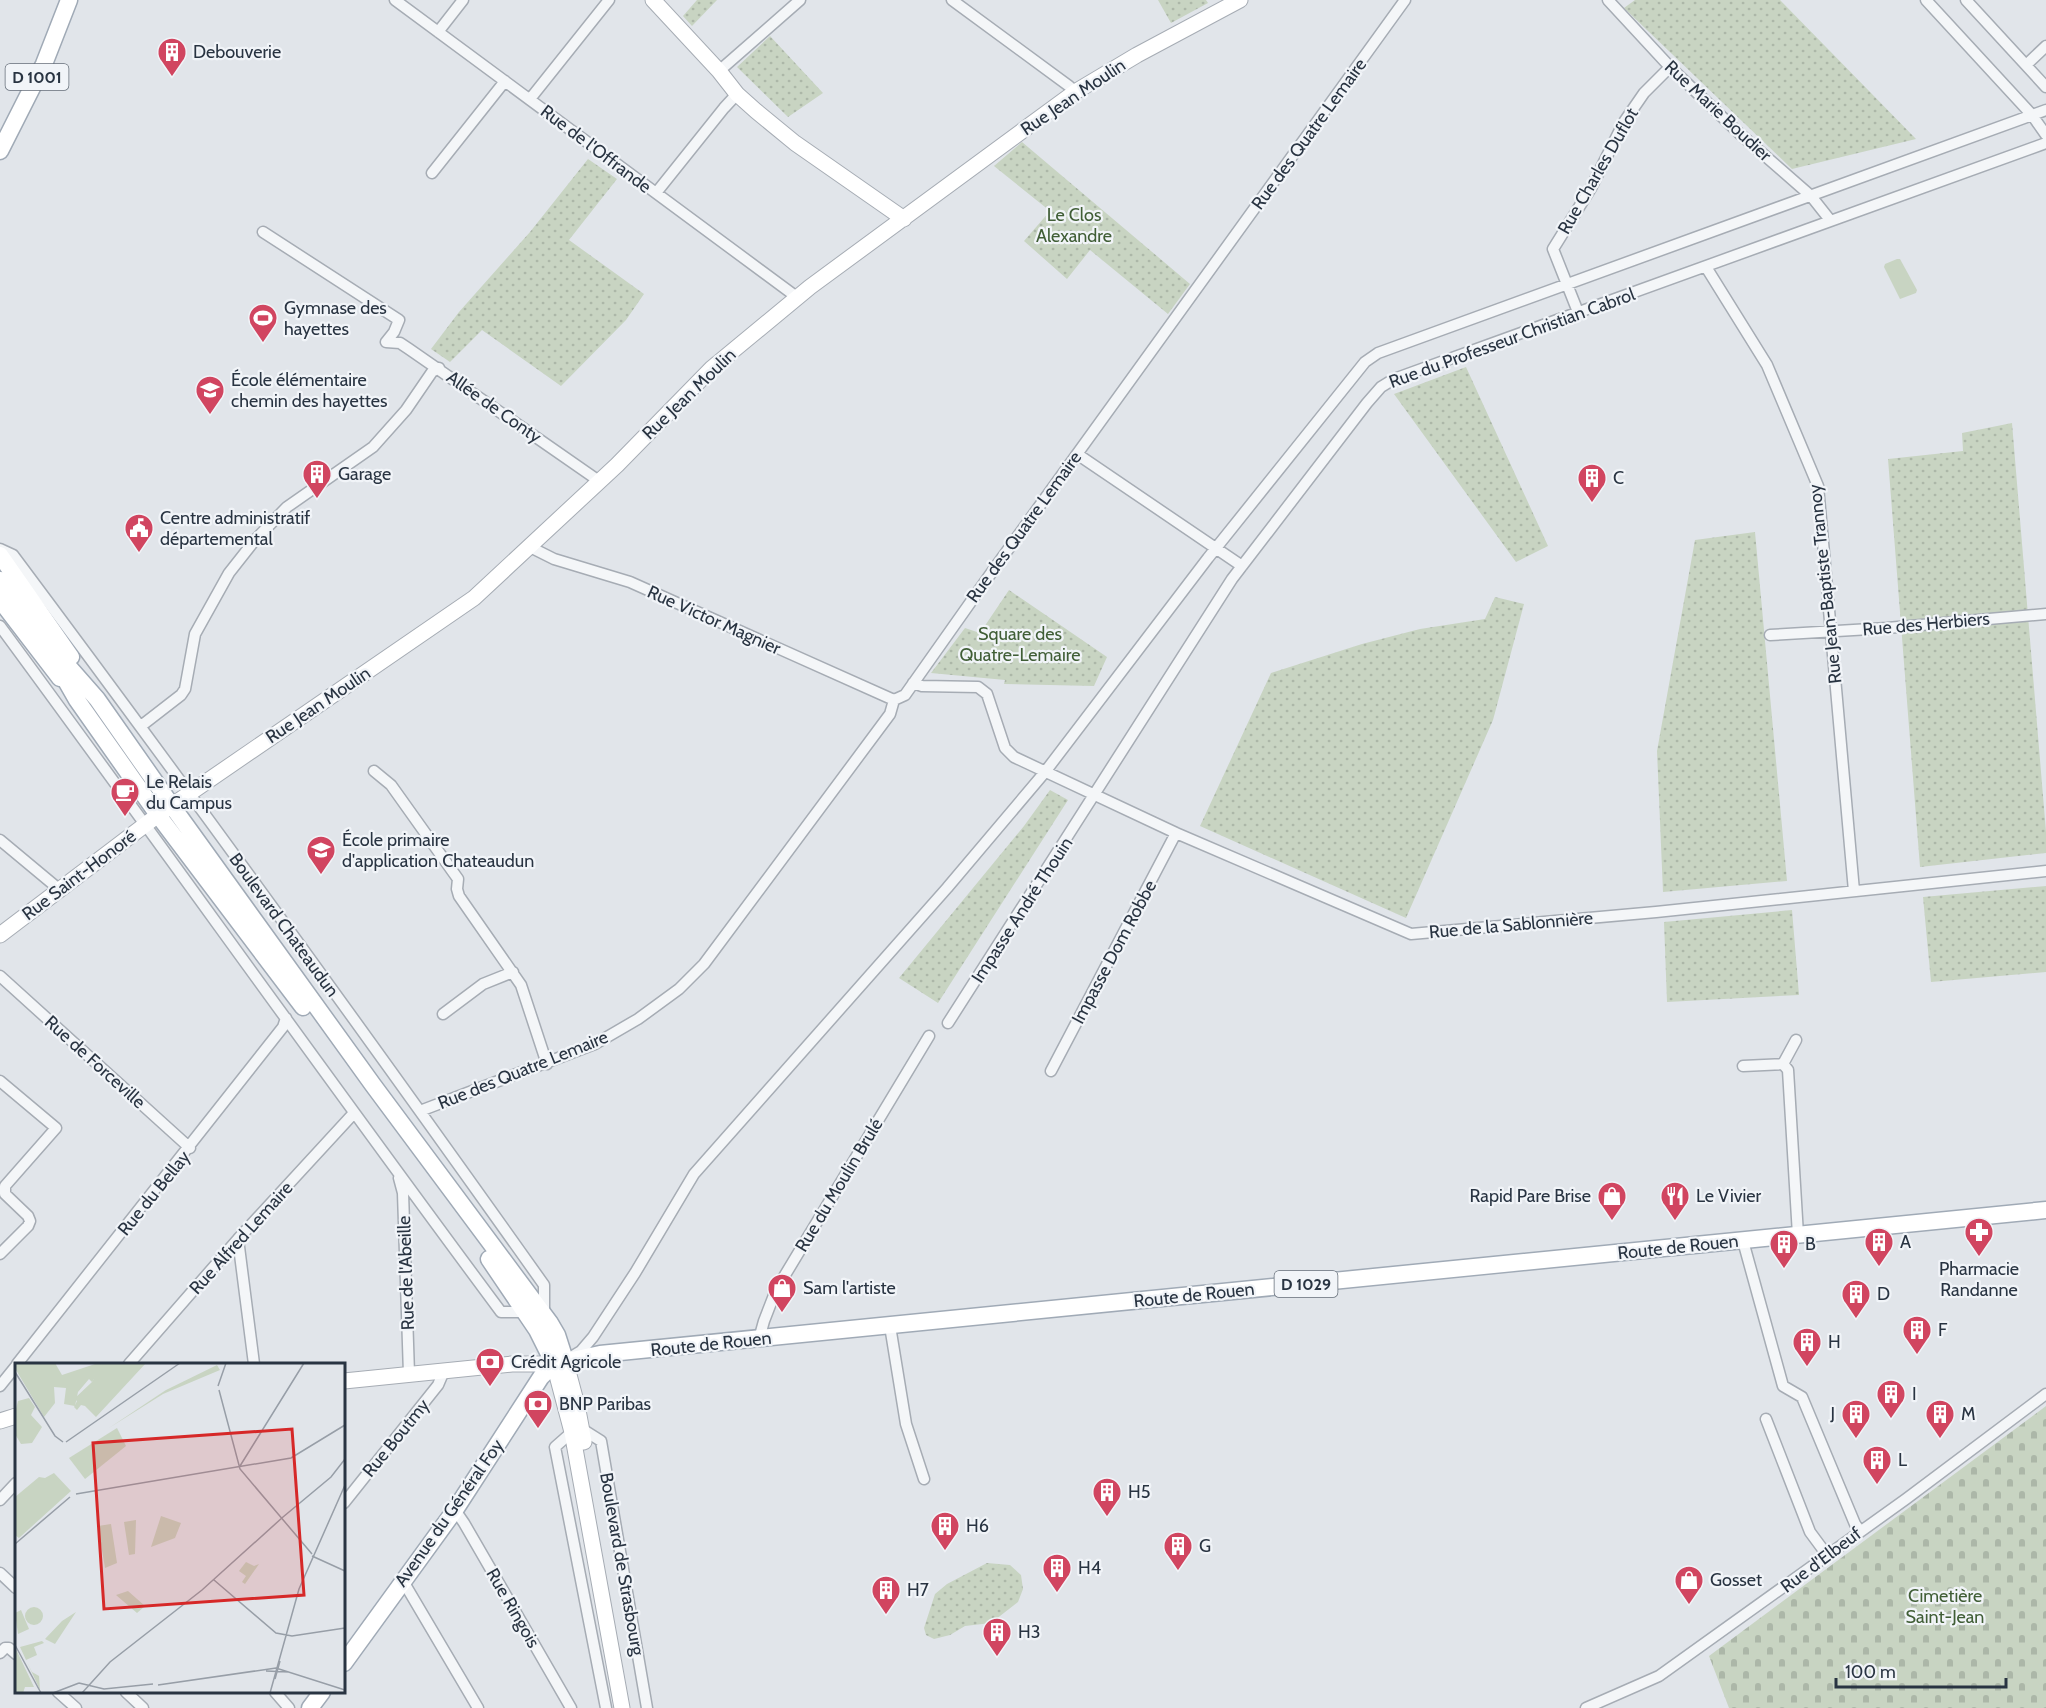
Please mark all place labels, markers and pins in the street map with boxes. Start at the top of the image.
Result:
building icon: Debouverie [156,36,188,78]
place label: Debouverie [193,41,281,63]
place label: Gymnase des hayettes [284,297,387,340]
sports icon: Gymnase des hayettes [247,302,279,344]
place label: École élémentaire chemin des hayettes [231,369,387,412]
school or university icon: École élémentaire chemin des hayettes [194,374,226,416]
building icon: Garage [301,458,333,500]
building icon: C [1576,462,1608,504]
place label: Garage [338,463,391,485]
place label: C [1613,467,1624,489]
place label: Centre administratif départemental [160,507,310,550]
public building icon: Centre administratif départemental [123,512,155,554]
place label: Le Relais du Campus [146,771,232,814]
cafe icon: Le Relais du Campus [109,776,141,818]
place label: École primaire d'application Chateaudun [342,829,534,872]
school or university icon: École primaire d'application Chateaudun [305,834,337,876]
shop icon: Rapid Pare Brise [1596,1180,1628,1222]
restaurant icon: Le Vivier [1659,1180,1691,1222]
place label: Rapid Pare Brise [1469,1185,1591,1207]
place label: Le Vivier [1696,1185,1762,1207]
pharmacy icon: Pharmacie Randanne [1963,1216,1995,1258]
building icon: A [1863,1226,1895,1268]
building icon: B [1768,1228,1800,1270]
place label: A [1900,1231,1911,1253]
place label: B [1805,1233,1816,1255]
place label: Pharmacie Randanne [1939,1258,2019,1301]
shop icon: Sam l'artiste [766,1272,798,1314]
place label: Sam l'artiste [803,1277,896,1299]
building icon: D [1840,1278,1872,1320]
place label: D [1877,1283,1890,1305]
building icon: F [1901,1314,1933,1356]
place label: F [1938,1319,1948,1341]
building icon: H [1791,1326,1823,1368]
place label: H [1828,1331,1841,1353]
bank icon: Crédit Agricole [474,1346,506,1388]
place label: Crédit Agricole [511,1351,621,1373]
building icon: I [1875,1378,1907,1420]
place label: I [1912,1383,1917,1405]
bank icon: BNP Paribas [522,1388,554,1430]
place label: BNP Paribas [559,1393,651,1415]
building icon: J [1840,1398,1872,1440]
building icon: M [1924,1398,1956,1440]
place label: J [1829,1403,1835,1425]
place label: M [1961,1403,1976,1425]
building icon: L [1861,1444,1893,1486]
place label: L [1898,1449,1907,1471]
building icon: H5 [1091,1476,1123,1518]
place label: H5 [1128,1481,1150,1503]
building icon: H6 [929,1510,961,1552]
place label: H6 [966,1515,989,1537]
building icon: G [1162,1530,1194,1572]
place label: G [1199,1535,1211,1557]
building icon: H4 [1041,1552,1073,1594]
place label: H4 [1078,1557,1101,1579]
shop icon: Gosset [1673,1564,1705,1606]
place label: Gosset [1710,1569,1762,1591]
building icon: H7 [870,1574,902,1616]
place label: H7 [907,1579,929,1601]
building icon: H3 [981,1616,1013,1658]
place label: H3 [1018,1621,1040,1643]

